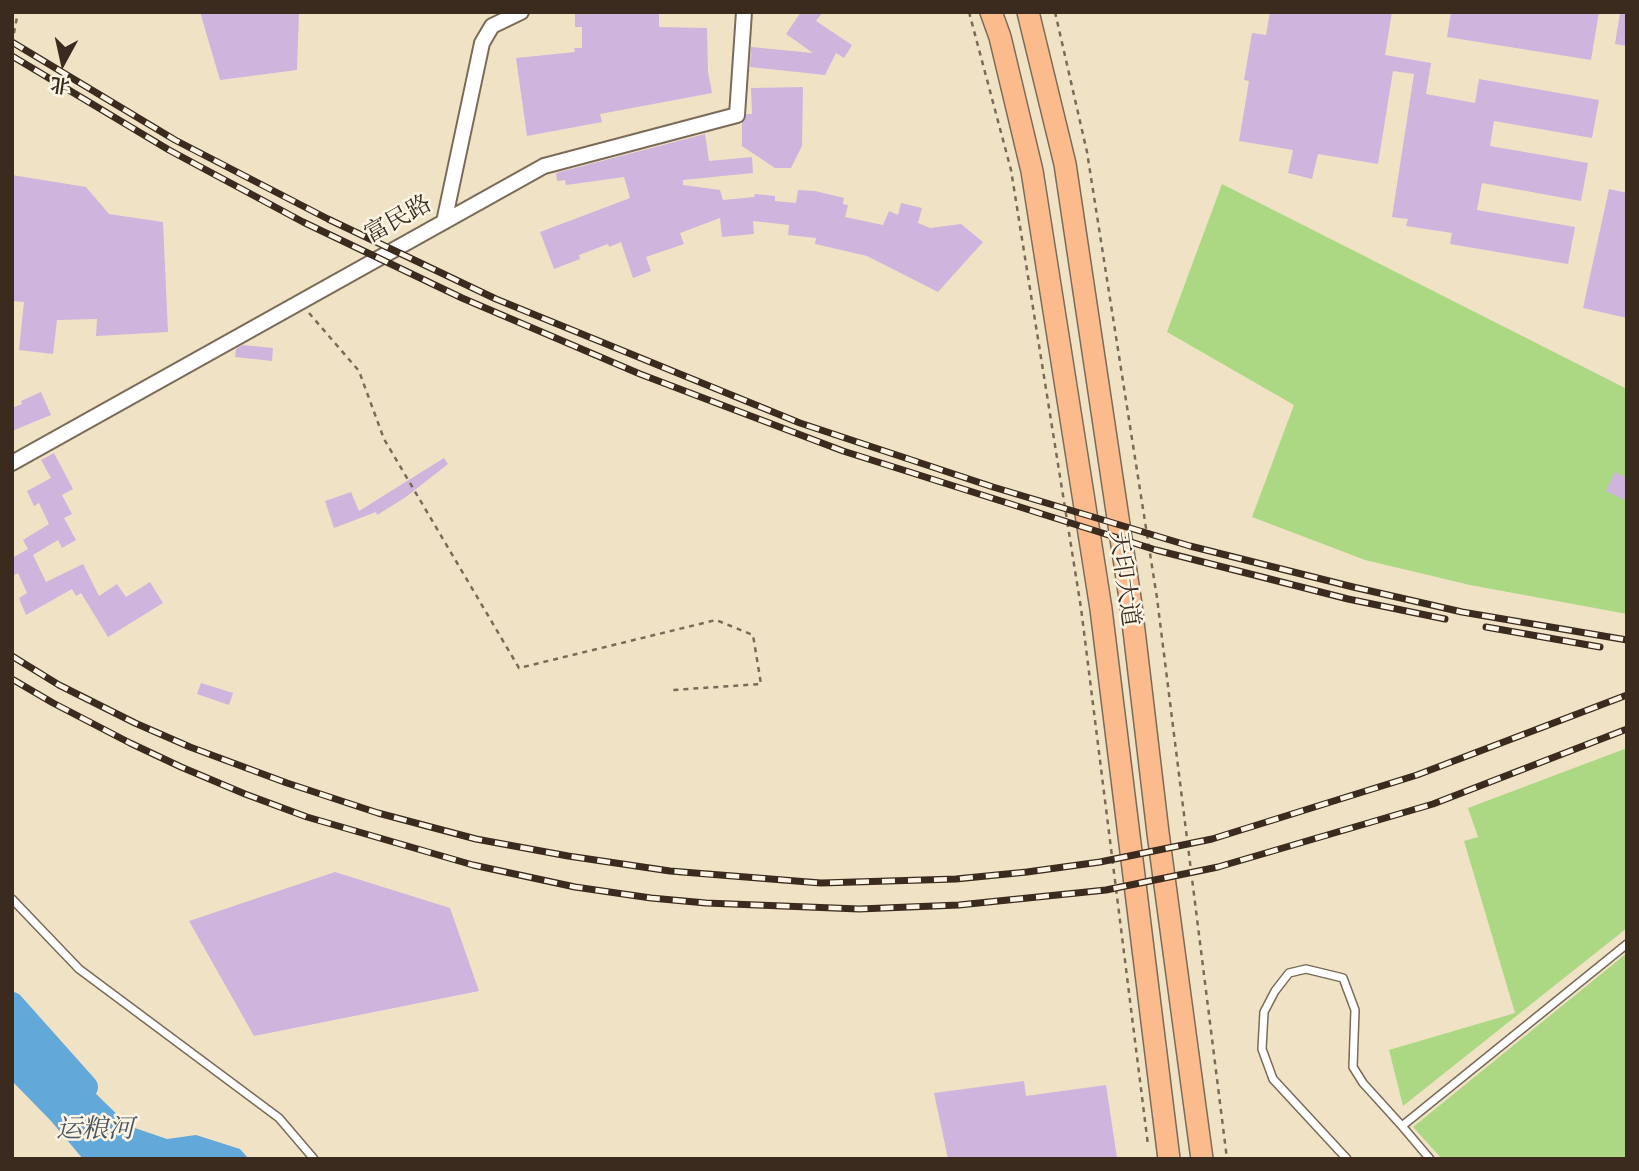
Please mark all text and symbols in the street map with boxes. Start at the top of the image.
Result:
north arrow [28,28,98,98]
text: 北 [49,72,71,97]
street label: 富民路 [361,191,437,251]
street label: 天印大道 [1101,529,1143,629]
water label: 运粮河 [56,1116,134,1148]

